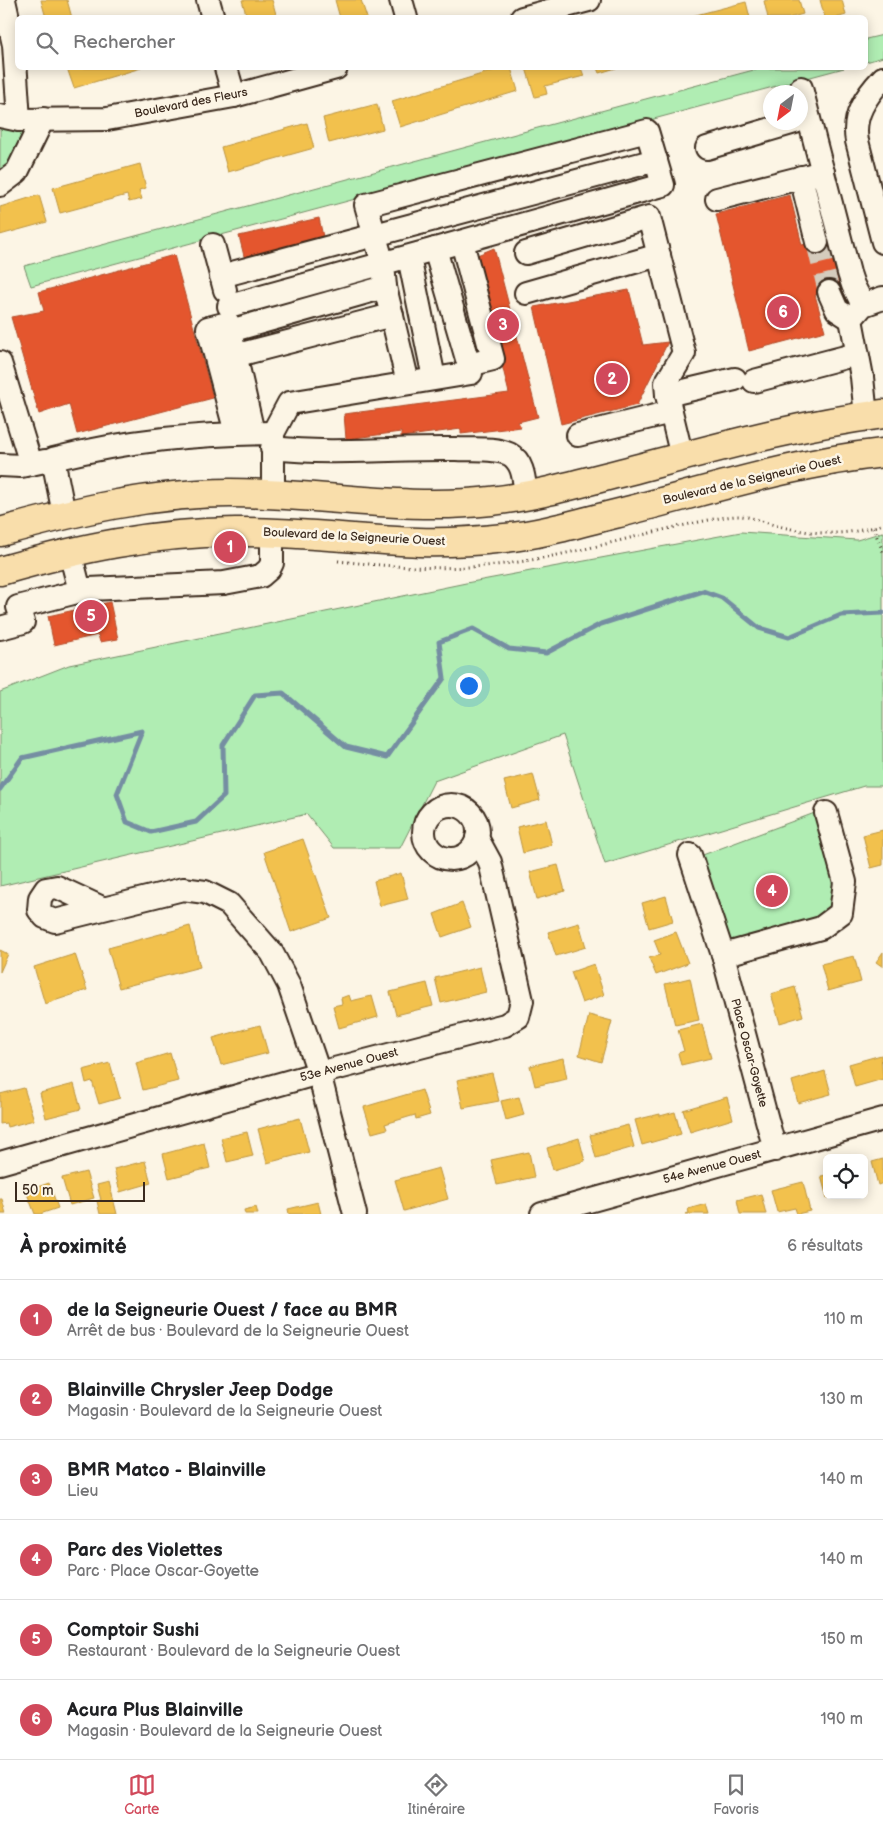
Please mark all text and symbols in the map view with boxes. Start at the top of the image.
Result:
search box [15,15,868,70]
icon: search [33,29,61,57]
text: Rechercher [73,31,175,54]
street label: Boulevard des Fleurs [133,85,249,121]
north arrow [763,85,808,130]
pin: 6 [767,293,799,331]
pin: 3 [487,306,519,344]
pin: 2 [596,360,628,398]
street label: Boulevard de la Seigneurie Ouest [662,452,843,508]
street label: Boulevard de la Seigneurie Ouest [263,525,446,549]
pin: 1 [214,528,246,566]
pin: 5 [75,597,107,635]
your location [456,673,482,699]
pin: 4 [756,872,788,910]
street label: Place Oscar-Goyette [727,997,771,1109]
street label: 53e Avenue Ouest [298,1045,400,1085]
street label: 54e Avenue Ouest [661,1147,763,1187]
map controls [823,1154,868,1199]
button: locate [823,1154,868,1199]
scale bar [15,1179,145,1202]
text: 50 m [22,1182,54,1199]
text: À proximité [20,1234,127,1259]
text: 6 résultats [787,1237,863,1256]
text: de la Seigneurie Ouest / face au BMR [67,1299,397,1322]
text: 1 [33,1310,39,1329]
text: 110 m [824,1310,863,1329]
text: Arrêt de bus · Boulevard de la Seigneurie Ouest [67,1322,409,1341]
text: Blainville Chrysler Jeep Dodge [67,1379,333,1402]
text: 2 [31,1390,41,1409]
text: 130 m [820,1390,863,1409]
text: Magasin · Boulevard de la Seigneurie Ouest [67,1402,382,1421]
text: BMR Matco - Blainville [67,1459,266,1482]
text: 3 [31,1470,41,1489]
text: 140 m [820,1470,863,1489]
text: Lieu [67,1482,98,1501]
text: Parc des Violettes [67,1539,223,1562]
text: 4 [31,1550,41,1569]
text: 140 m [820,1550,863,1569]
text: Parc · Place Oscar-Goyette [67,1562,259,1581]
text: Comptoir Sushi [67,1619,199,1642]
text: 5 [31,1630,41,1649]
text: 150 m [821,1630,863,1649]
text: Restaurant · Boulevard de la Seigneurie Ouest [67,1642,400,1661]
text: Acura Plus Blainville [67,1699,243,1722]
text: 6 [31,1710,41,1729]
text: 190 m [821,1710,863,1729]
text: Magasin · Boulevard de la Seigneurie Ouest [67,1722,382,1741]
tab: Carte [124,1771,159,1818]
tab: Itinéraire [408,1771,465,1818]
tab: Favoris [713,1771,759,1818]

